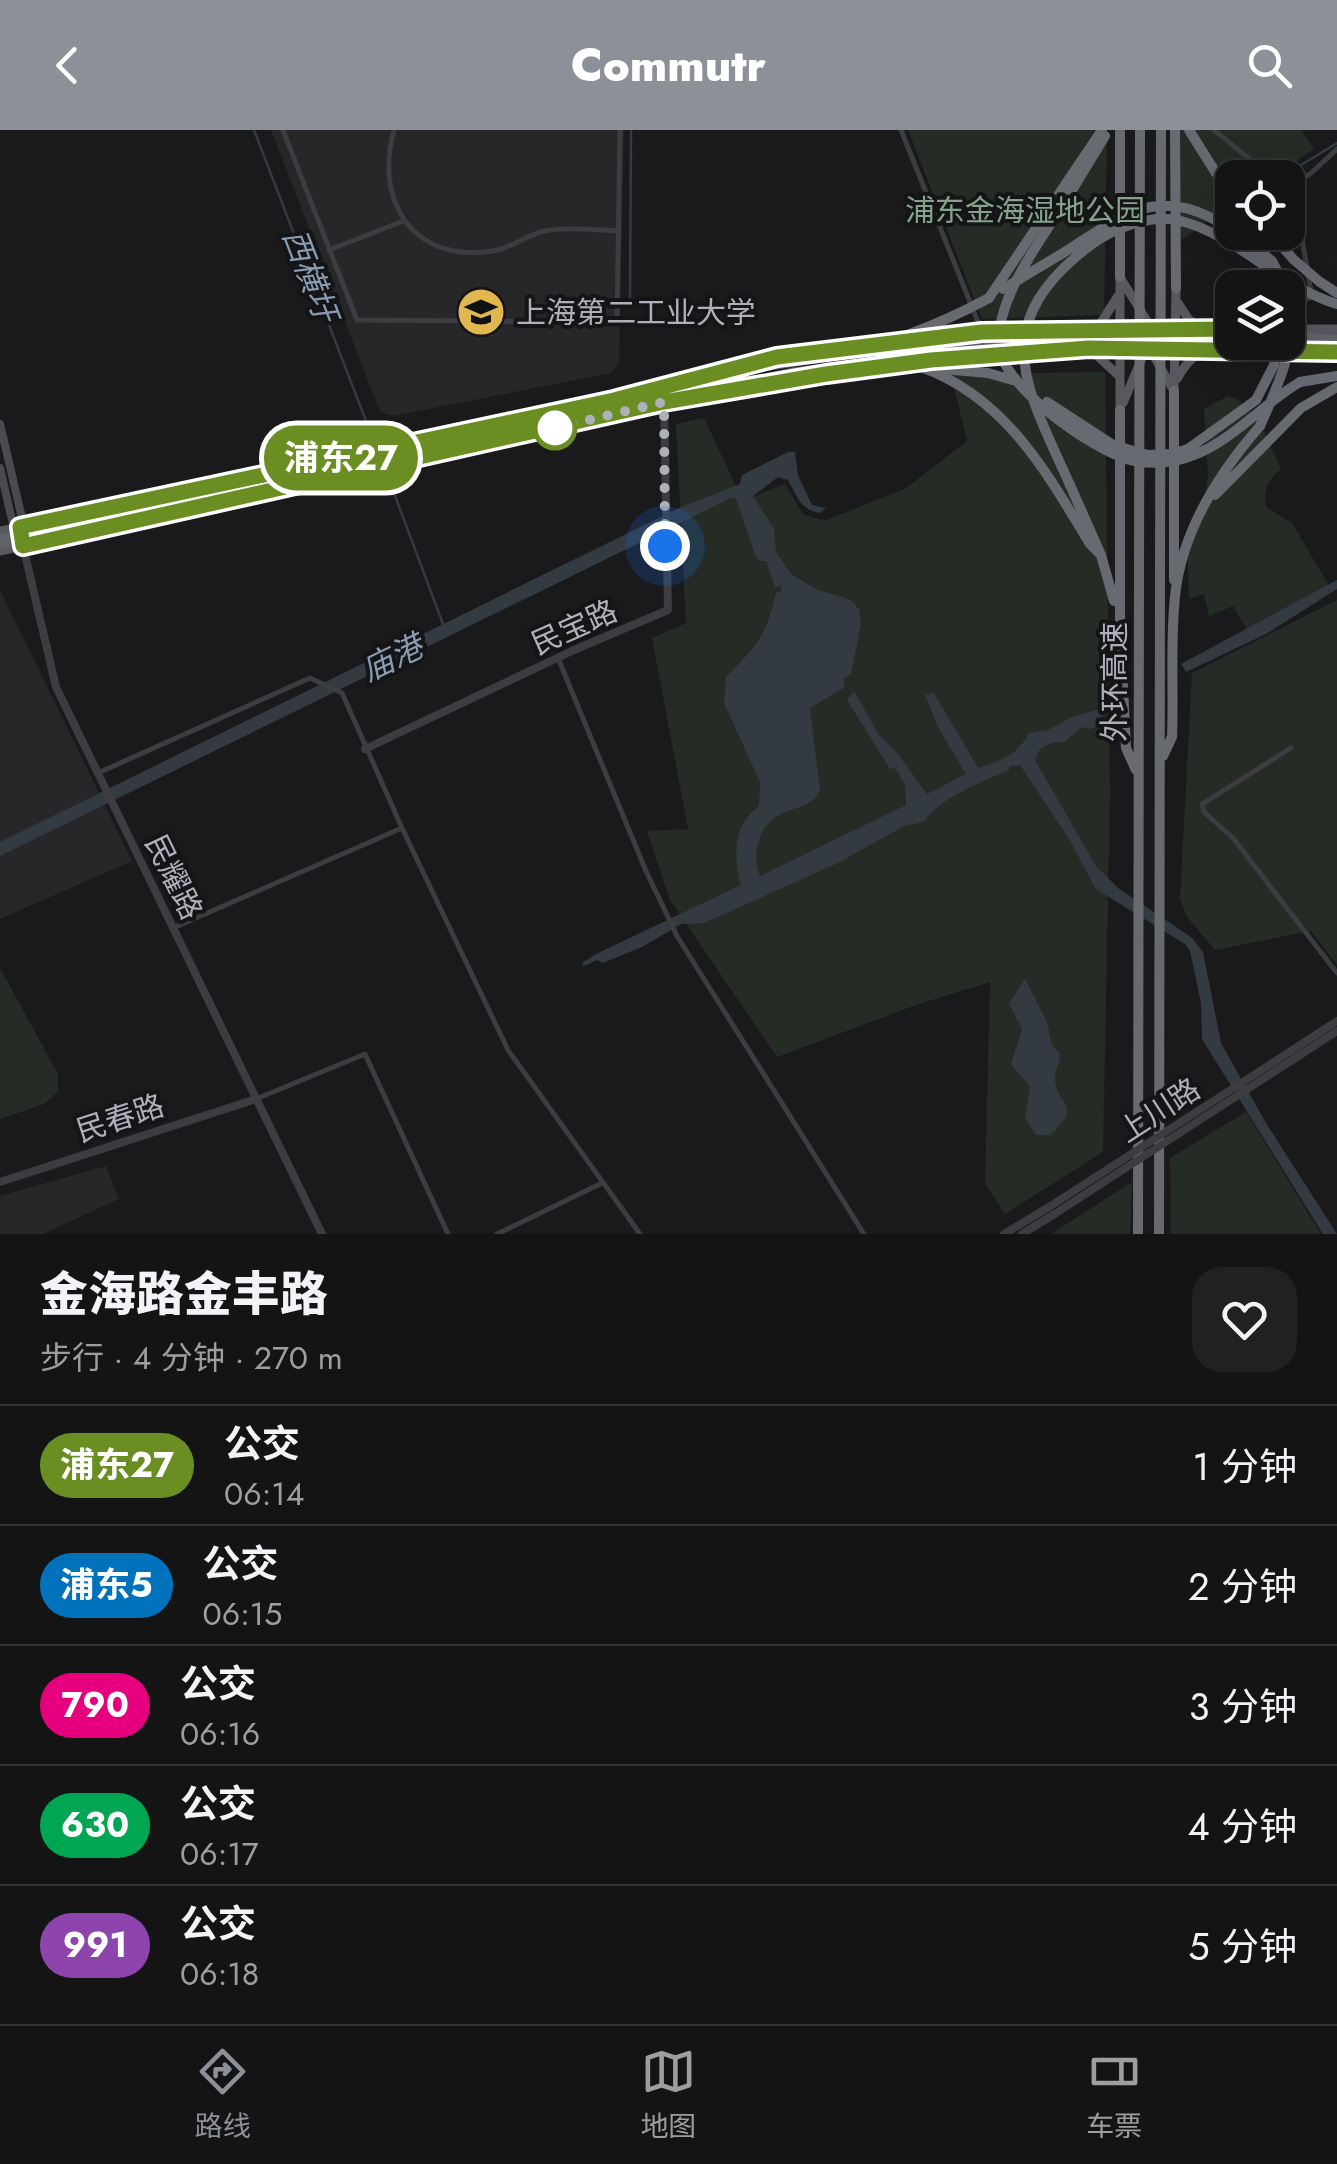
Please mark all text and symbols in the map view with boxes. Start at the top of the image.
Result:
text: Commutr [571,33,766,98]
icon: back [40,38,95,93]
icon: search [1242,38,1297,93]
map controls [1215,160,1305,360]
button: locate [1215,160,1305,250]
park label: 浦东金海湿地公园 [905,189,1145,232]
water label: 西横圩 [271,222,350,332]
button: layers [1215,270,1305,360]
school or university icon: 上海第二工业大学 [455,286,507,338]
place label: 上海第二工业大学 [516,291,756,334]
unlabelled marker [534,407,576,449]
line badge: 浦东27 [271,426,411,490]
text: 浦东27 [284,433,398,483]
your location [640,521,690,571]
street label: 民宝路 [524,589,624,665]
water label: 庙港 [353,622,434,693]
street label: 外环高速 [1093,622,1136,742]
street label: 民耀路 [135,827,213,927]
street label: 上川路 [1110,1067,1208,1153]
street label: 民春路 [71,1084,169,1152]
text: 金海路金丰路 [40,1260,328,1329]
button: heart [1192,1267,1297,1372]
text: 步行 · 4 分钟 · 270 m [40,1335,343,1381]
text: 公交 [224,1416,300,1471]
text: 1 分钟 [1192,1439,1297,1494]
text: 浦东27 [60,1440,174,1490]
text: 06:14 [224,1471,304,1517]
text: 公交 [203,1536,279,1591]
text: 2 分钟 [1188,1559,1297,1614]
text: 浦东5 [60,1560,153,1610]
text: 06:15 [203,1591,282,1637]
text: 公交 [180,1656,256,1711]
text: 3 分钟 [1189,1679,1297,1734]
text: 790 [61,1680,129,1730]
text: 06:16 [180,1711,260,1757]
text: 公交 [180,1776,256,1831]
text: 4 分钟 [1187,1799,1297,1854]
text: 630 [61,1800,129,1850]
text: 06:17 [180,1831,258,1877]
text: 公交 [180,1896,256,1951]
text: 5 分钟 [1188,1919,1297,1974]
text: 991 [63,1920,127,1970]
text: 06:18 [180,1951,259,1997]
tab: 路线 [195,2044,251,2147]
tab: 地图 [640,2044,696,2147]
tab: 车票 [1086,2044,1142,2147]

